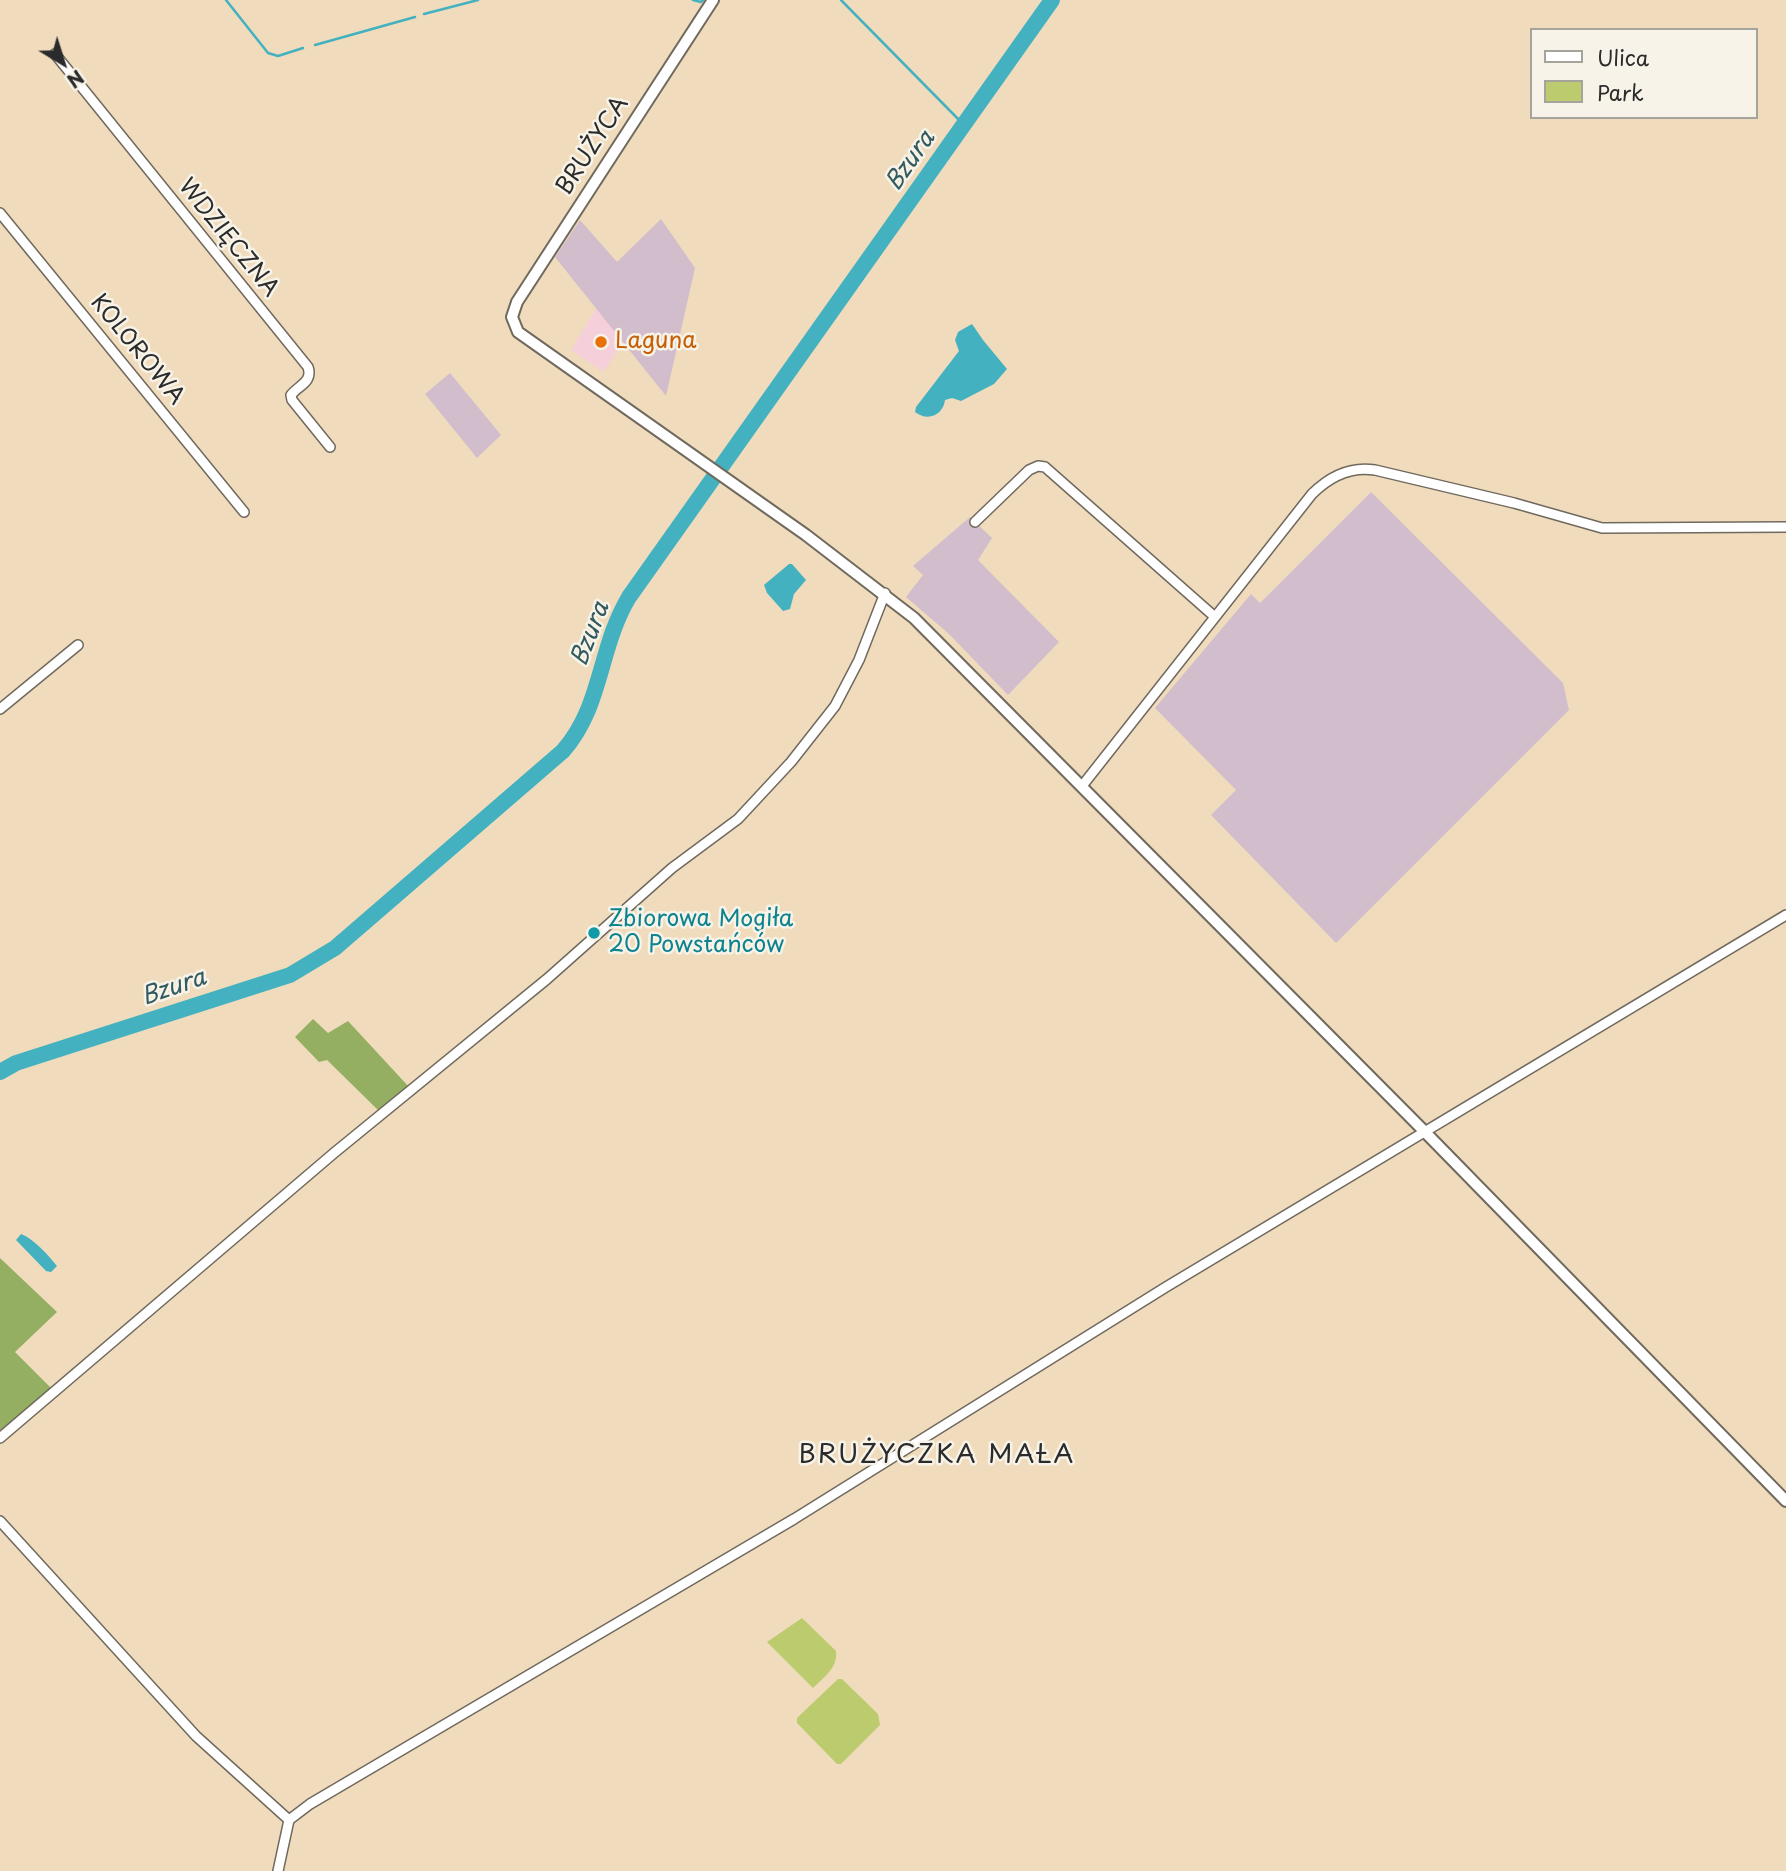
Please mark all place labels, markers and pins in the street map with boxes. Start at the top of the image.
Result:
place label: Laguna [615,328,696,356]
marker: Laguna [593,334,609,350]
place label: Zbiorowa Mogiła 20 Powstańców [608,906,793,960]
marker: Zbiorowa Mogiła 20 Powstańców [586,925,602,941]

